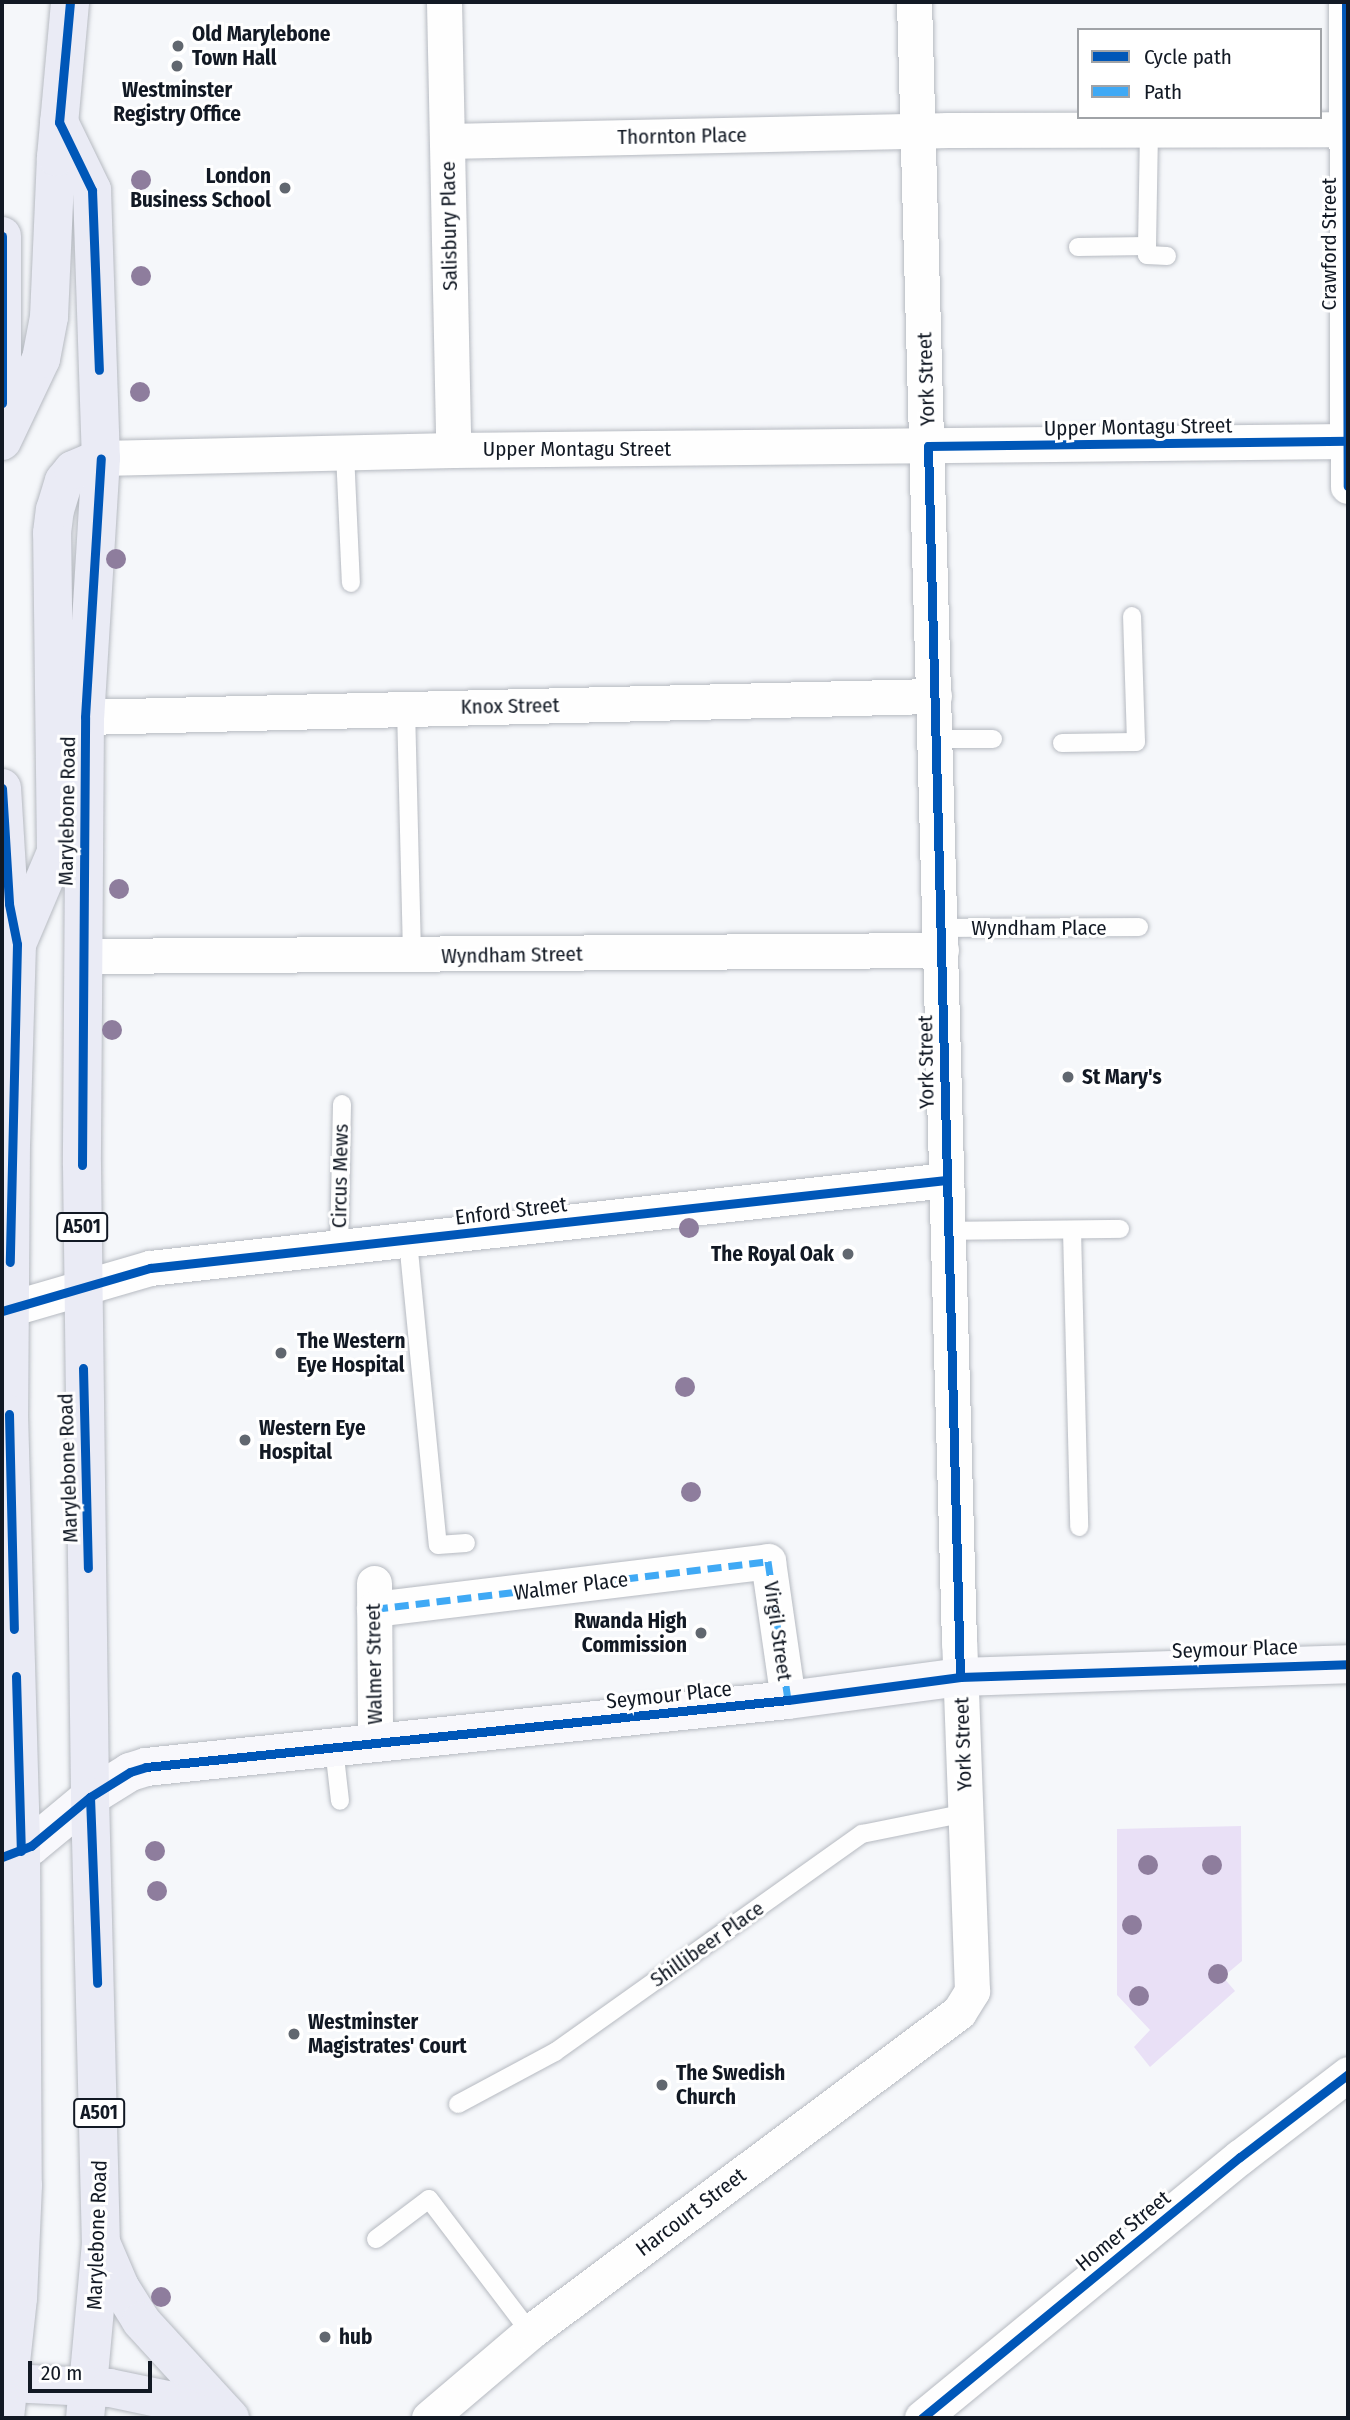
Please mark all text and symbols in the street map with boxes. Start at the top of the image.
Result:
place label: Old Marylebone Town Hall [192,21,330,71]
legend [1077,28,1322,119]
marker: Old Marylebone Town Hall [170,38,186,54]
text: Cycle path [1144,44,1232,70]
marker: Westminster Registry Office [169,58,185,74]
place label: Westminster Registry Office [113,77,241,127]
text: Path [1144,79,1182,105]
street label: Thornton Place [617,122,747,150]
street label: Salisbury Place [435,161,463,291]
place label: London Business School [130,163,271,213]
street label: Crawford Street [1316,178,1342,310]
marker: London Business School [277,180,293,196]
street label: York Street [912,332,940,426]
street label: Upper Montagu Street [1044,413,1232,441]
street label: Upper Montagu Street [483,436,671,462]
street label: Knox Street [460,693,560,719]
street label: Marylebone Road [53,736,81,886]
street label: Wyndham Place [971,915,1107,941]
street label: Wyndham Street [441,941,583,969]
street label: York Street [913,1015,939,1109]
place label: St Mary's [1082,1064,1162,1090]
marker: St Mary's [1060,1069,1076,1085]
street label: Circus Mews [326,1124,354,1228]
street label: Enford Street [454,1192,568,1230]
road number: A501 [56,1212,108,1242]
place label: The Royal Oak [711,1241,834,1267]
marker: The Royal Oak [840,1246,856,1262]
place label: The Western Eye Hospital [297,1328,406,1378]
marker: The Western Eye Hospital [271,1343,291,1363]
street label: Marylebone Road [53,1393,83,1543]
place label: Western Eye Hospital [259,1415,366,1465]
marker: Western Eye Hospital [237,1432,253,1448]
street label: Walmer Place [512,1566,630,1606]
street label: Virgil Street [759,1580,797,1682]
street label: Walmer Street [360,1603,388,1725]
place label: Rwanda High Commission [574,1608,687,1658]
marker: Rwanda High Commission [693,1625,709,1641]
street label: Seymour Place [1172,1634,1298,1664]
street label: Seymour Place [605,1676,733,1714]
street label: York Street [949,1697,977,1791]
street label: Shillibeer Place [645,1896,769,1992]
place label: Westminster Magistrates' Court [308,2009,467,2059]
marker: Westminster Magistrates' Court [286,2026,302,2042]
place label: The Swedish Church [676,2060,785,2110]
marker: The Swedish Church [654,2077,670,2093]
road number: A501 [73,2098,125,2128]
street label: Marylebone Road [82,2160,112,2310]
street label: Harcourt Street [631,2162,751,2262]
street label: Homer Street [1071,2185,1175,2277]
place label: hub [339,2324,372,2350]
marker: hub [317,2329,333,2345]
scale bar [32,2346,156,2390]
text: 20 m [41,2360,82,2386]

